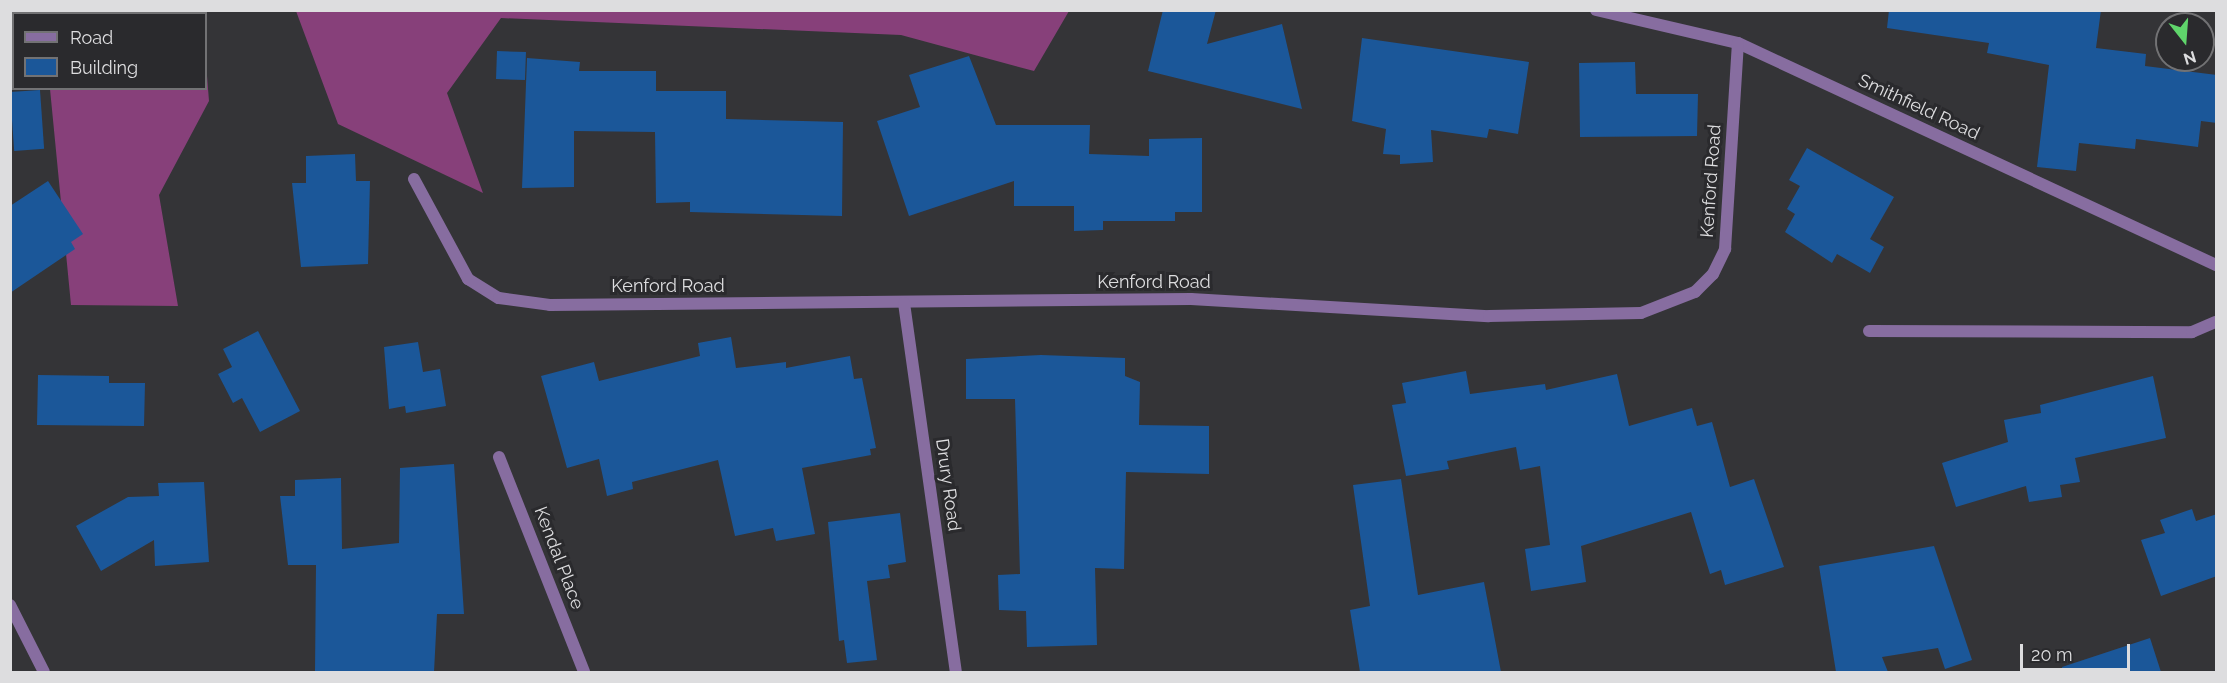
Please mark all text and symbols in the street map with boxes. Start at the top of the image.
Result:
legend [12,12,207,90]
north arrow [2155,12,2215,72]
text: Road [70,27,113,48]
text: N [2181,47,2198,69]
text: Building [70,57,138,78]
street label: Smithfield Road [1855,69,1983,145]
street label: Kenford Road [1696,124,1726,238]
street label: Kenford Road [1097,271,1211,293]
street label: Kenford Road [611,275,725,297]
street label: Drury Road [931,437,965,533]
street label: Kendal Place [529,503,589,613]
scale bar [2023,632,2132,670]
text: 20 m [2031,644,2073,665]

